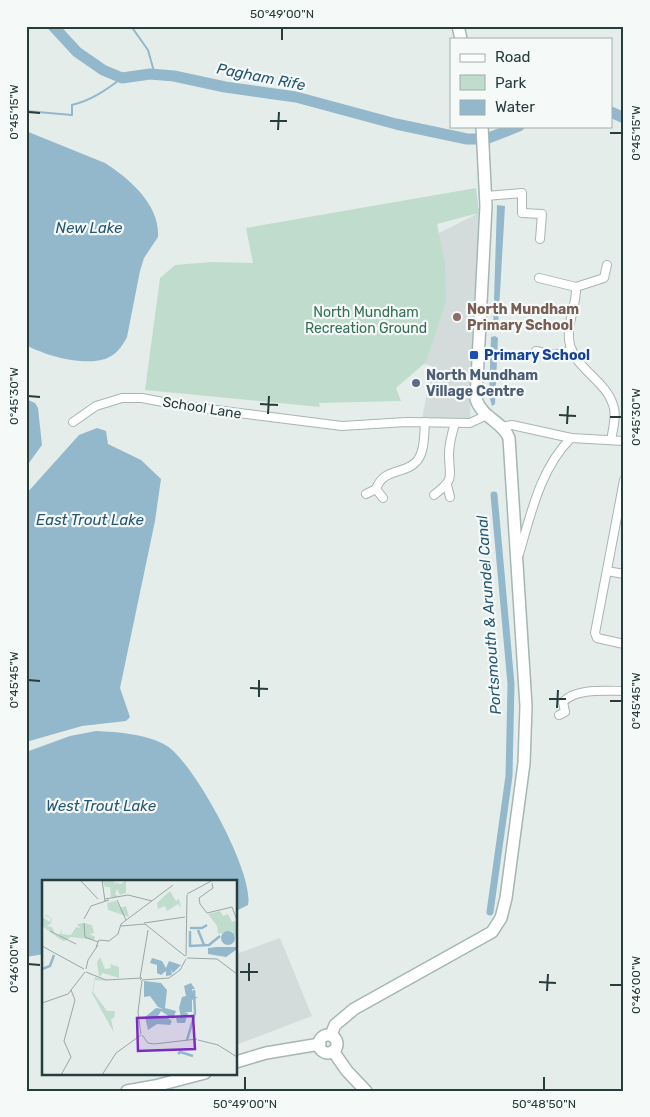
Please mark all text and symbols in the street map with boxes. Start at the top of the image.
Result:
text: 50°49'00"N [250,7,314,21]
legend [450,38,612,128]
text: Road [495,48,531,66]
water label: Pagham Rife [215,60,307,95]
text: Park [495,74,526,92]
text: 0°45'15"W [7,84,21,140]
text: Water [495,98,535,116]
text: 0°45'15"W [629,105,643,161]
water label: New Lake [56,219,123,237]
place label: North Mundham Primary School [467,301,579,334]
park label: North Mundham Recreation Ground [305,304,427,337]
marker: North Mundham Primary School [451,311,463,323]
place label: Primary School [484,347,590,364]
marker: Primary School [468,349,480,361]
text: 0°45'30"W [7,367,21,425]
place label: North Mundham Village Centre [426,367,538,400]
marker: North Mundham Village Centre [410,377,422,389]
text: 0°45'30"W [629,388,643,446]
street label: School Lane [161,393,243,423]
water label: East Trout Lake [36,511,145,529]
water label: Portsmouth & Arundel Canal [473,514,505,715]
text: 0°45'45"W [7,651,21,709]
text: 0°45'45"W [629,672,643,730]
water label: West Trout Lake [46,797,157,815]
inset map [42,880,238,1074]
text: 0°46'00"W [7,935,21,993]
text: 0°46'00"W [629,956,643,1014]
text: 50°49'00"N [213,1097,277,1111]
text: 50°48'50"N [512,1097,576,1111]

